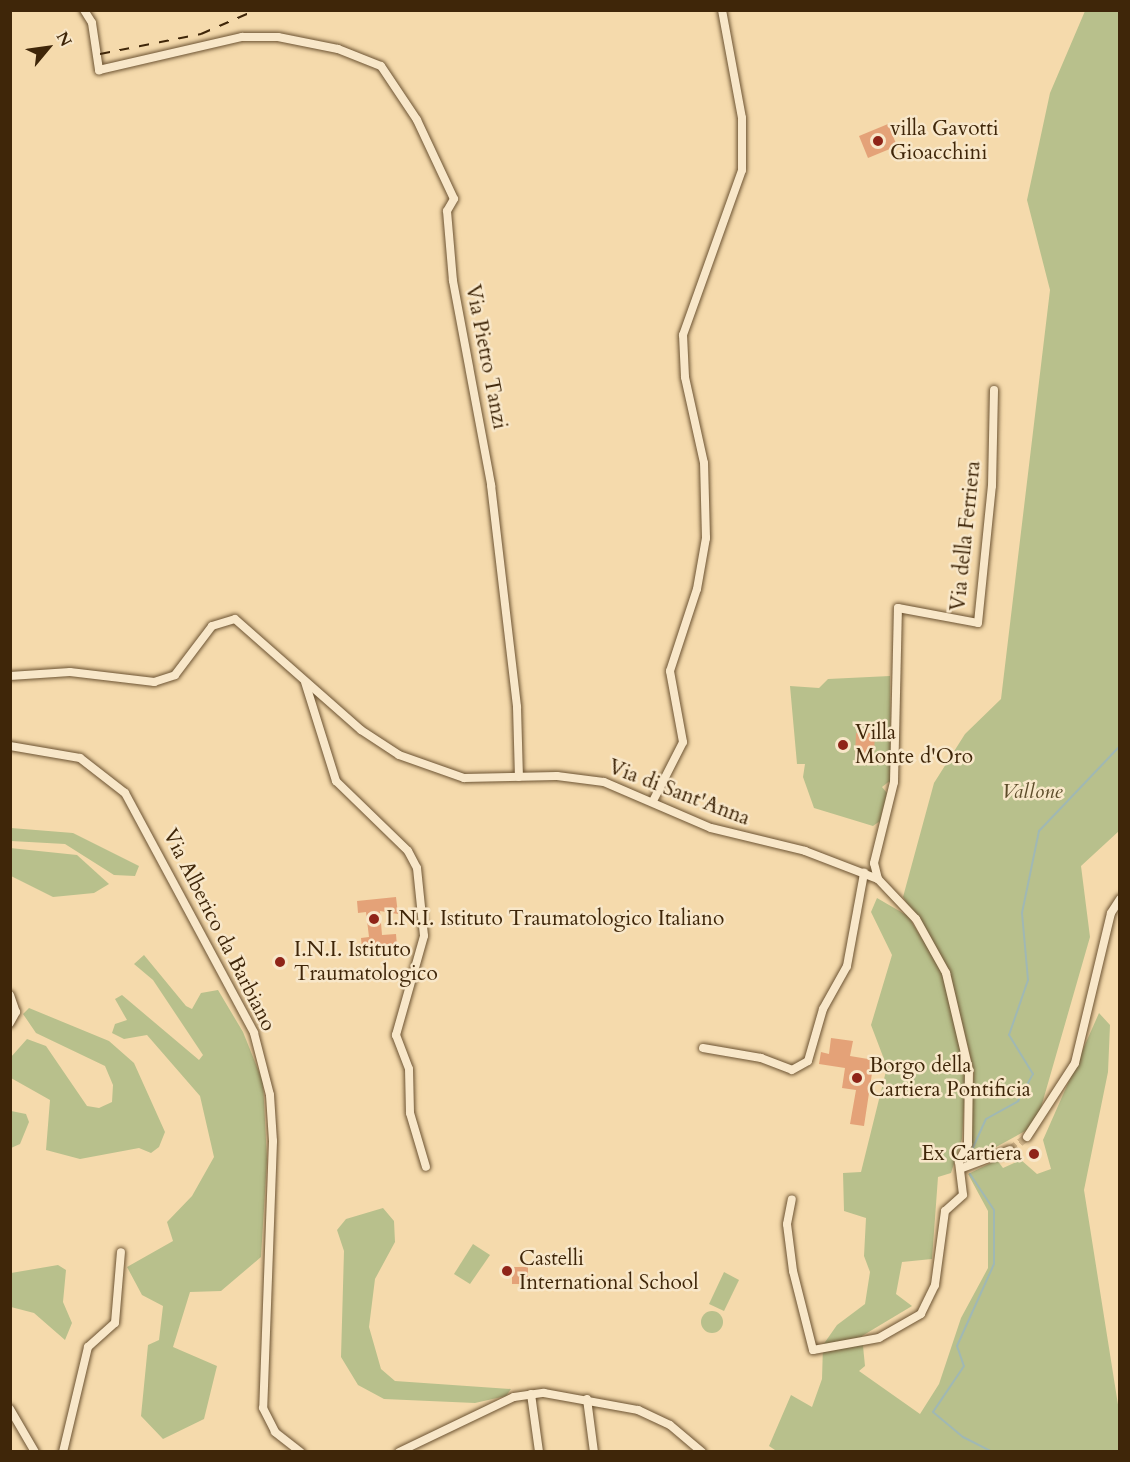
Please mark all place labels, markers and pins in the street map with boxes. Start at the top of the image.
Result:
place label: villa Gavotti Gioacchini [890,116,999,166]
marker: villa Gavotti Gioacchini [871,134,885,148]
place label: Villa Monte d'Oro [855,720,973,770]
marker: Villa Monte d'Oro [836,738,850,752]
place label: I.N.I. Istituto Traumatologico Italiano [386,906,724,932]
marker: I.N.I. Istituto Traumatologico Italiano [367,912,381,926]
place label: I.N.I. Istituto Traumatologico [294,937,438,987]
marker: I.N.I. Istituto Traumatologico [271,953,289,971]
place label: Borgo della Cartiera Pontificia [869,1053,1031,1103]
marker: Borgo della Cartiera Pontificia [850,1071,864,1085]
place label: Ex Cartiera [921,1141,1022,1167]
marker: Ex Cartiera [1027,1147,1041,1161]
place label: Castelli International School [519,1246,698,1296]
marker: Castelli International School [500,1264,514,1278]

